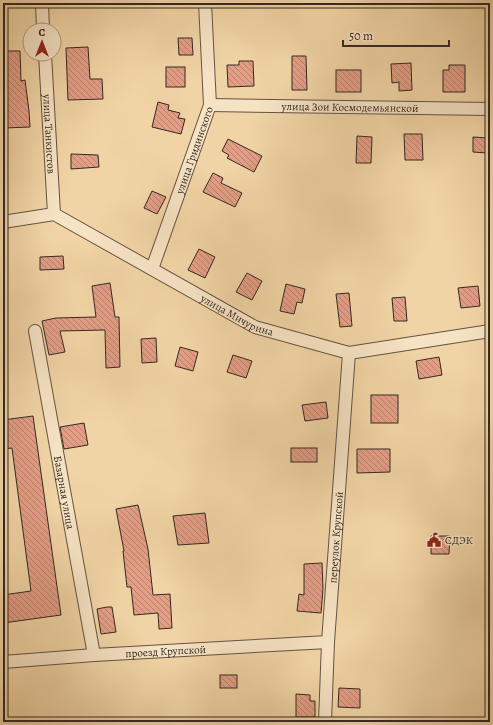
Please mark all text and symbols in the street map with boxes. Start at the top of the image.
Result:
north arrow [22,22,62,62]
scale bar [343,22,449,48]
text: С [39,25,46,40]
text: 50 m [349,28,373,44]
street label: улица Танкистов [40,93,59,174]
street label: улица Зои Космодемьянской [280,99,419,115]
street label: улица Гридинского [171,104,217,197]
street label: улица Мичурина [197,290,276,339]
street label: Базарная улица [50,454,79,531]
street label: переулок Крупской [325,491,346,584]
public building icon: СДЭК [426,532,442,548]
place label: СДЭК [445,533,473,548]
street label: проезд Крупской [125,641,206,661]

